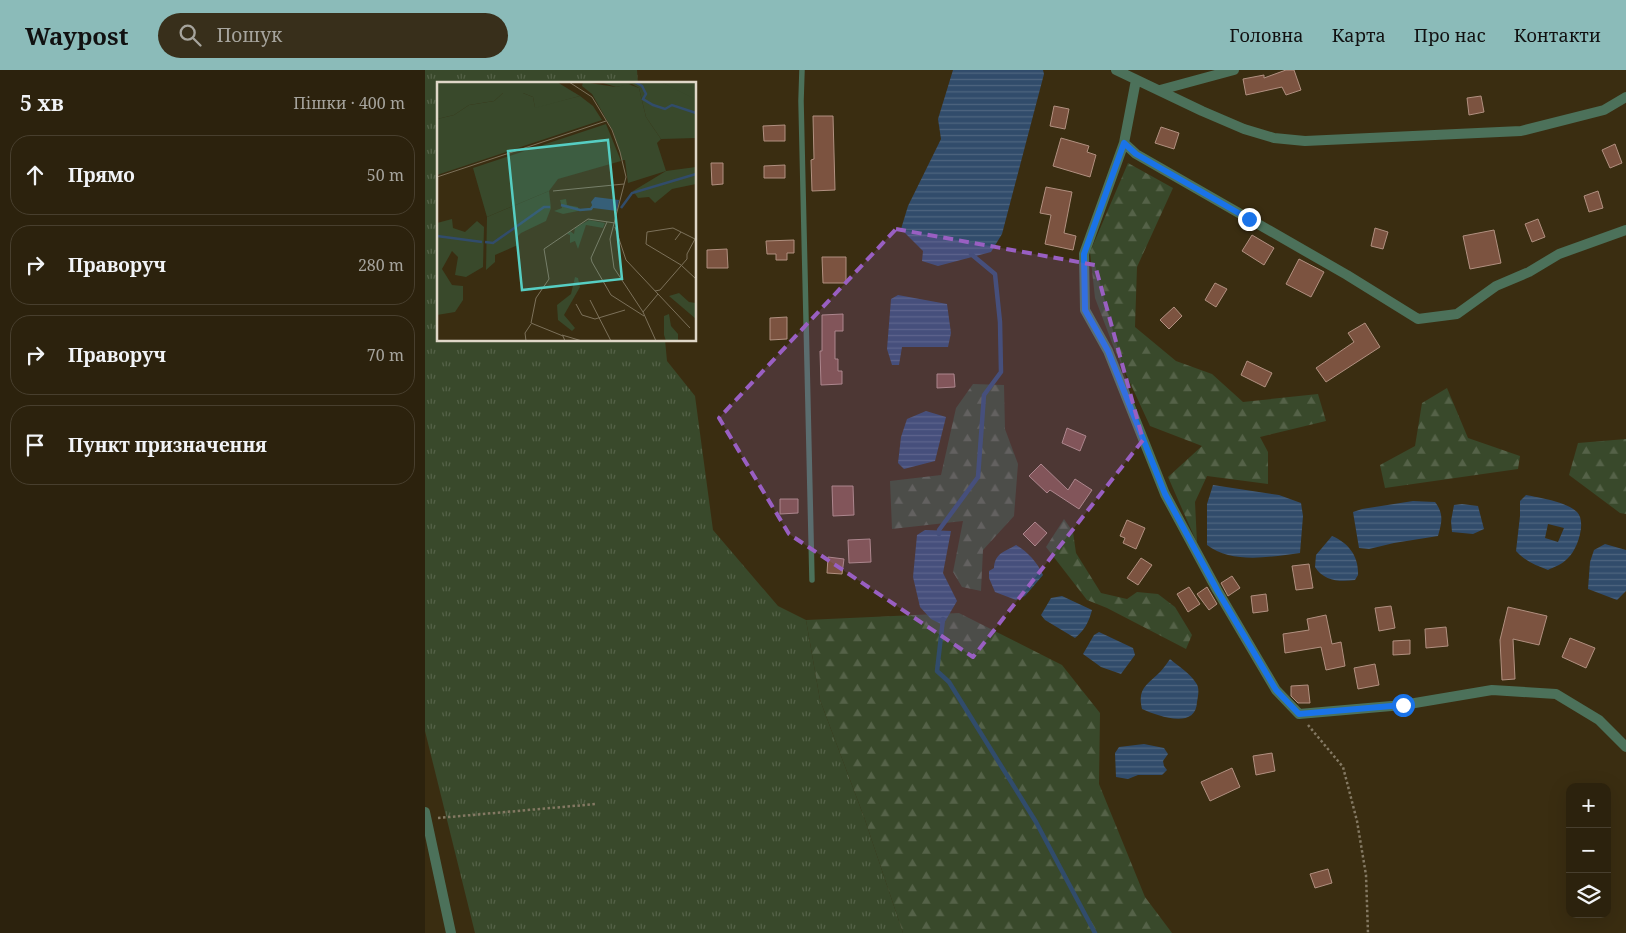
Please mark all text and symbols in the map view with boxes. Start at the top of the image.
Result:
search box [158,13,508,58]
text: Waypost [25,19,128,52]
icon: search [176,21,204,49]
text: Пошук [216,22,282,48]
text: Головна [1229,23,1304,47]
text: Карта [1332,23,1386,47]
text: Про нас [1414,23,1486,47]
text: Контакти [1514,23,1601,47]
inset map [437,82,696,341]
text: 5 хв [20,89,64,117]
text: Пішки · 400 m [293,92,405,114]
icon: ahead [21,161,49,189]
text: Прямо [68,162,135,188]
text: 50 m [367,164,404,186]
route end [1238,208,1261,231]
icon: right [21,251,49,279]
text: Праворуч [68,252,166,278]
text: 280 m [358,254,404,276]
icon: right [21,341,49,369]
text: Праворуч [68,342,166,368]
text: 70 m [367,344,404,366]
icon: arrive [21,431,49,459]
text: Пункт призначення [68,432,267,458]
route start [1392,694,1415,717]
map controls [1566,783,1611,918]
button: + [1566,783,1611,828]
button: − [1566,828,1611,873]
button: layers [1566,873,1611,918]

